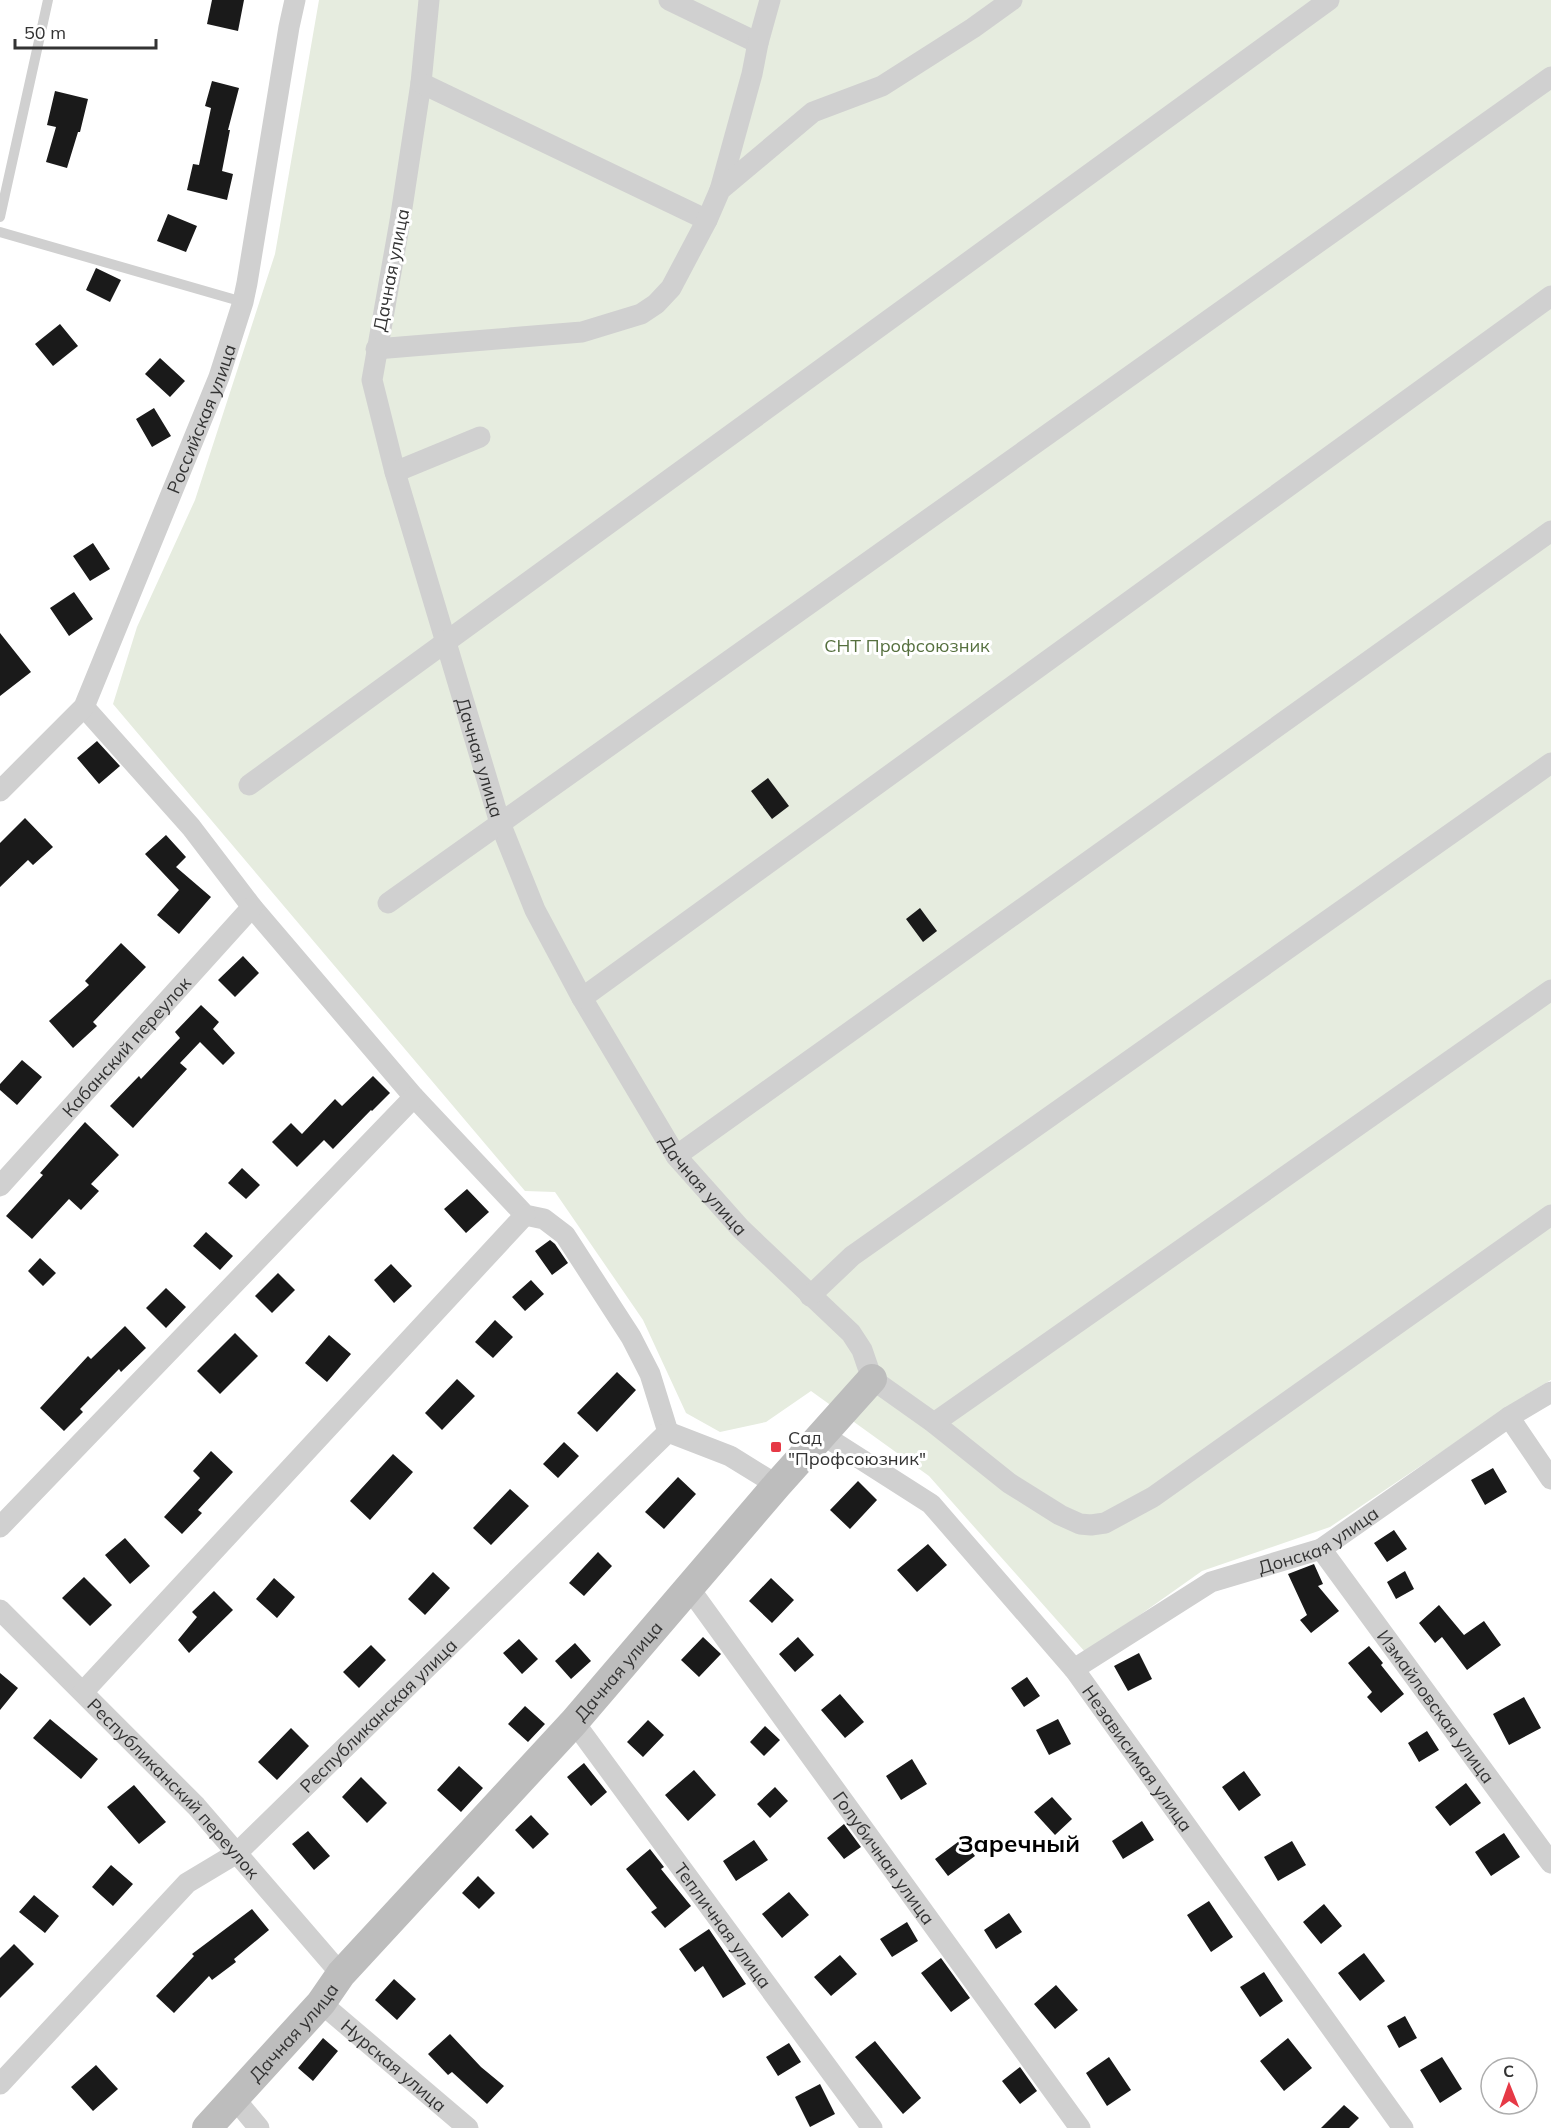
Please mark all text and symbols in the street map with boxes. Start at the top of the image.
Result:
scale bar [15,12,156,50]
text: 50 m [24,21,66,44]
street label: Дачная улица [368,207,414,333]
street label: Российская улица [161,341,240,497]
park label: СНТ Профсоюзник [824,634,990,657]
street label: Дачная улица [451,694,509,820]
street label: Кабанский переулок [57,971,196,1122]
street label: Дачная улица [655,1131,753,1240]
place label: Сад "Профсоюзник" [788,1426,926,1470]
marker: Сад "Профсоюзник" [769,1440,783,1454]
street label: Донская улица [1255,1501,1383,1579]
street label: Дачная улица [569,1616,667,1726]
street label: Измайловская улица [1372,1625,1500,1787]
street label: Республиканская улица [295,1633,461,1797]
street label: Независимая улица [1078,1680,1198,1836]
street label: Республиканский переулок [83,1693,265,1883]
street label: Голубичная улица [828,1787,940,1929]
district label: Заречный [958,1828,1080,1858]
street label: Тепличная улица [669,1858,777,1993]
street label: Дачная улица [244,1978,343,2086]
street label: Нурская улица [337,2014,452,2117]
north arrow [1479,2056,1539,2116]
text: С [1503,2061,1514,2081]

